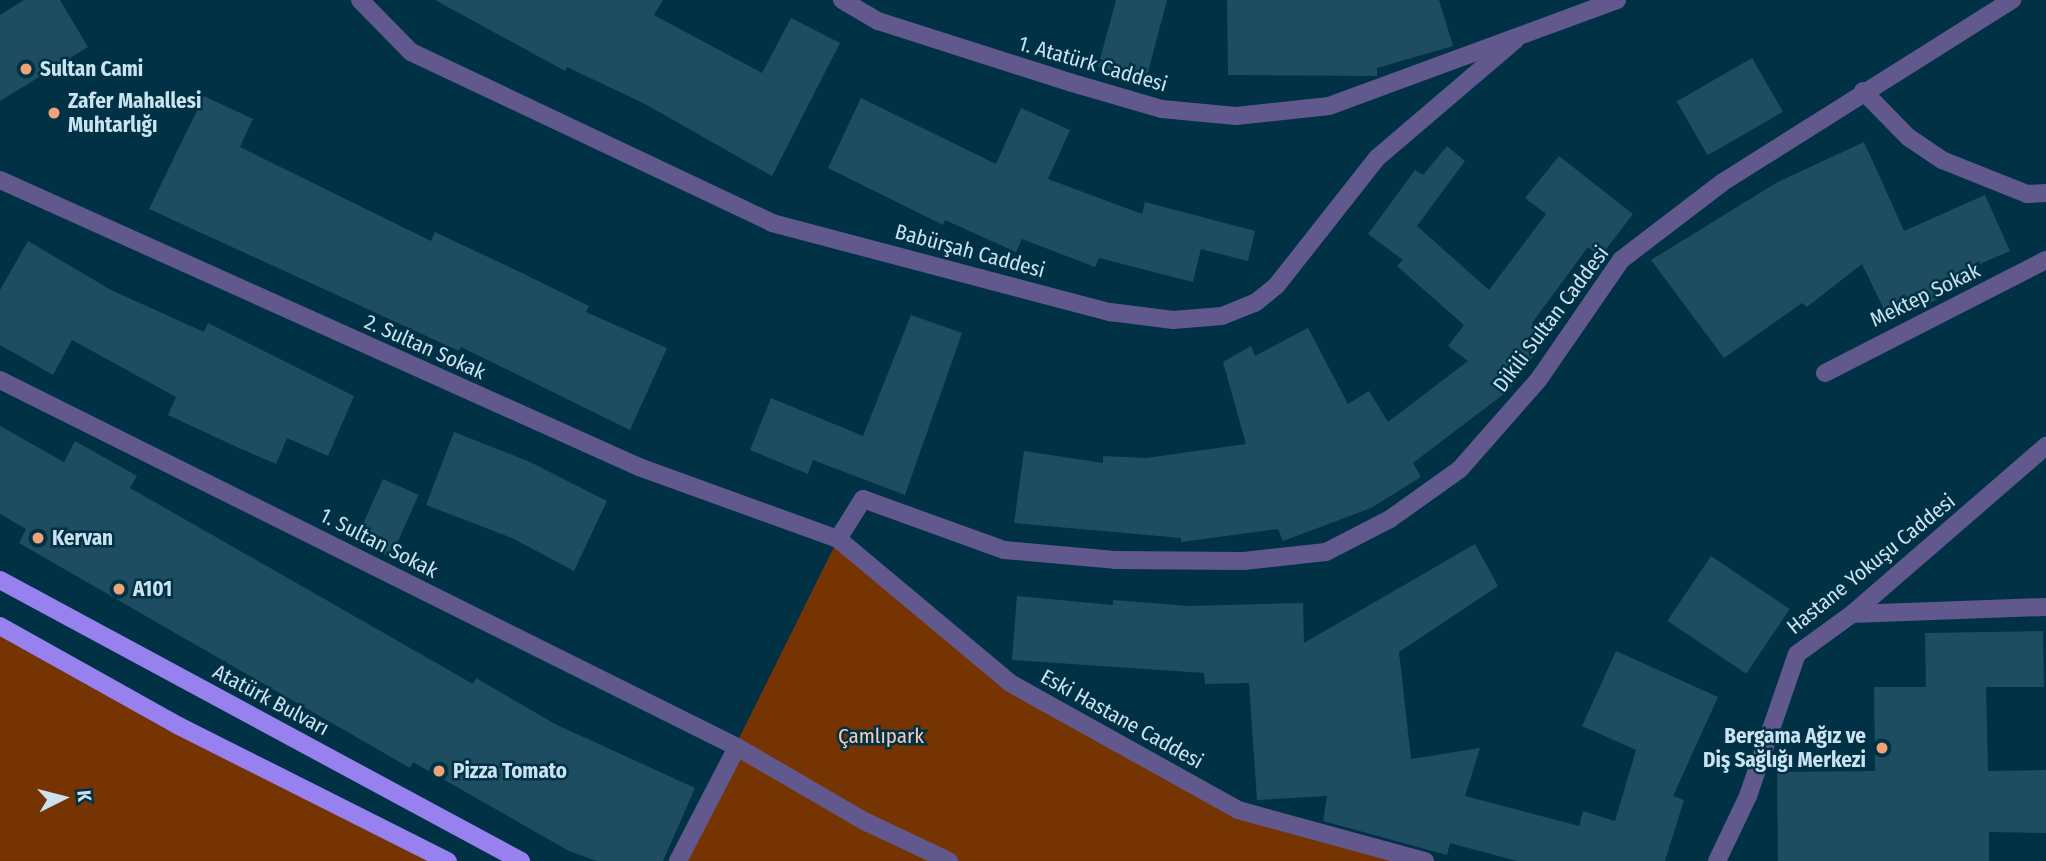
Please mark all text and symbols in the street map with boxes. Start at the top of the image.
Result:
street label: 1. Atatürk Caddesi [1016,31,1170,97]
place label: Sultan Cami [40,56,143,82]
marker: Sultan Cami [18,61,34,77]
place label: Zafer Mahallesi Muhtarlığı [68,88,201,138]
marker: Zafer Mahallesi Muhtarlığı [46,105,62,121]
street label: Babürşah Caddesi [892,219,1048,283]
street label: Dikili Sultan Caddesi [1488,241,1614,397]
street label: Mektep Sokak [1866,258,1984,332]
street label: 2. Sultan Sokak [361,309,489,385]
street label: Hastane Yokuşu Caddesi [1782,488,1960,640]
street label: 1. Sultan Sokak [316,503,442,583]
place label: Kervan [52,525,113,551]
marker: Kervan [30,530,46,546]
place label: A101 [133,576,172,602]
marker: A101 [111,581,127,597]
street label: Atatürk Bulvarı [209,659,333,741]
street label: Eski Hastane Caddesi [1036,664,1208,774]
park label: Çamlıpark [838,723,924,749]
place label: Bergama Ağız ve Diş Sağlığı Merkezi [1703,723,1866,773]
marker: Bergama Ağız ve Diş Sağlığı Merkezi [1872,738,1892,758]
place label: Pizza Tomato [453,758,567,784]
north arrow [28,763,98,833]
marker: Pizza Tomato [431,763,447,779]
text: K [72,789,96,802]

